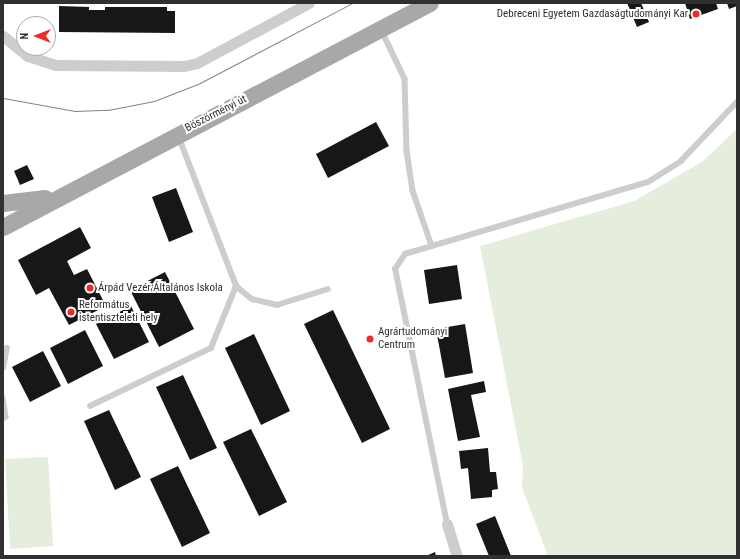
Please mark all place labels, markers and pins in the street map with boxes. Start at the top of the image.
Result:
place label: Debreceni Egyetem Gazdaságtudományi Kar [497,7,688,21]
marker: Debreceni Egyetem Gazdaságtudományi Kar [691,9,701,19]
place label: Árpád Vezér Általános Iskola [98,281,223,295]
marker: Árpád Vezér Általános Iskola [85,283,95,293]
place label: Református istentiszteleti hely [79,299,158,325]
marker: Református istentiszteleti hely [66,307,76,317]
place label: Agrártudományi Centrum [378,326,447,352]
marker: Agrártudományi Centrum [365,334,375,344]

